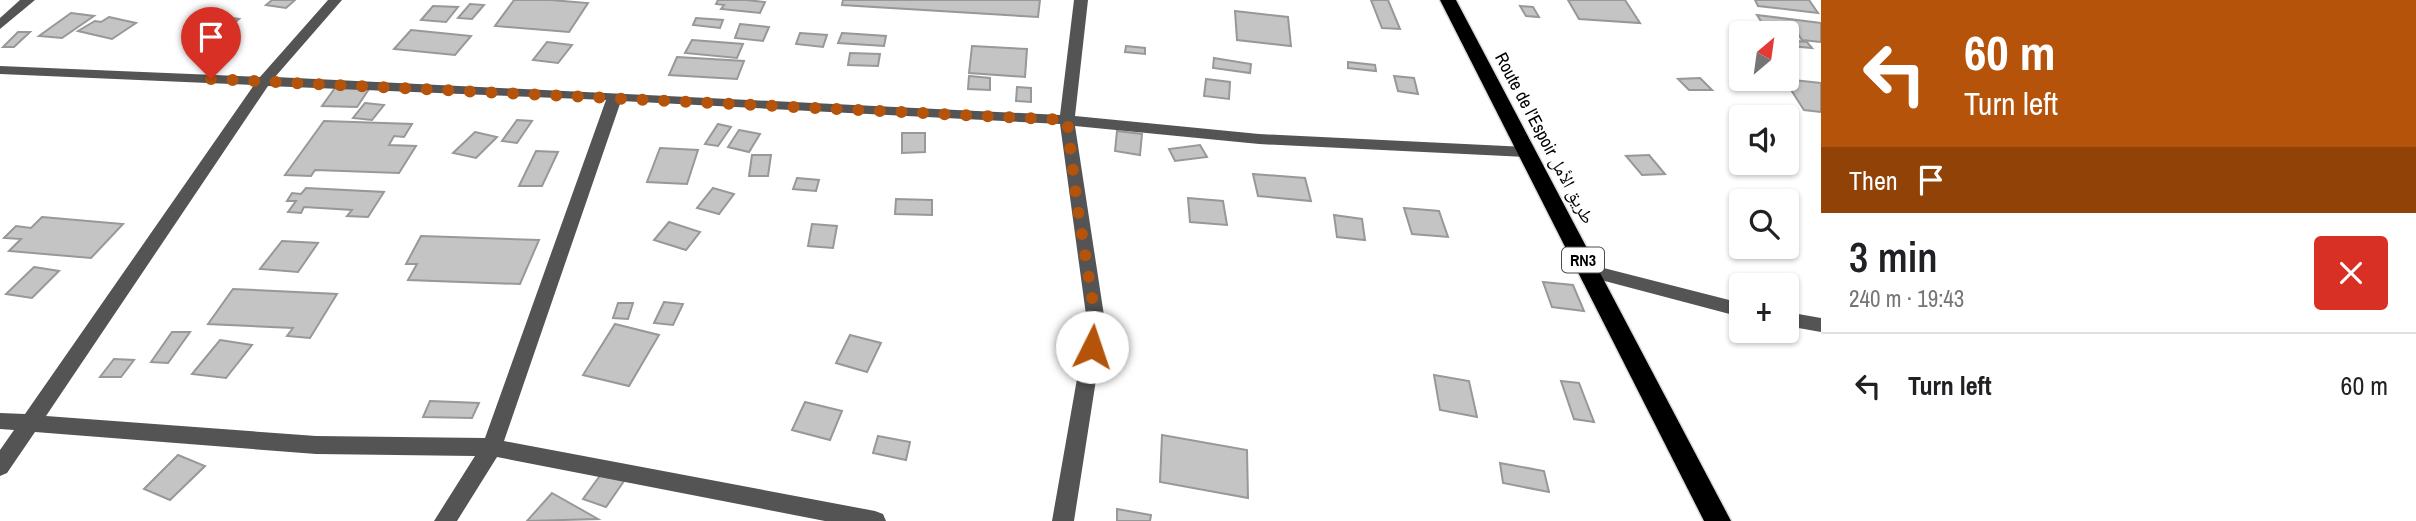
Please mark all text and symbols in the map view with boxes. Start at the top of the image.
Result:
pin [181,7,241,79]
icon: arrive [192,18,230,56]
text: 60 m [1964,19,2056,85]
north arrow [1729,21,1799,91]
map controls [1729,21,1799,343]
icon: left [1849,28,1940,119]
street label: Route de l’Espoir طريق الأمل [1489,48,1601,228]
text: Turn left [1964,82,2058,125]
button: sound [1729,105,1799,175]
icon: arrive [1912,161,1950,199]
text: Then [1849,163,1898,198]
button: search [1729,189,1799,259]
text: 3 min [1849,229,1938,285]
button: close [2314,236,2388,310]
road number: RN3 [1562,248,1604,272]
button: + [1729,273,1799,343]
text: 240 m · 19:43 [1849,283,1964,314]
position arrow [1055,310,1129,384]
icon: left [1849,367,1887,405]
text: Turn left [1908,368,1992,403]
text: 60 m [2341,368,2388,403]

